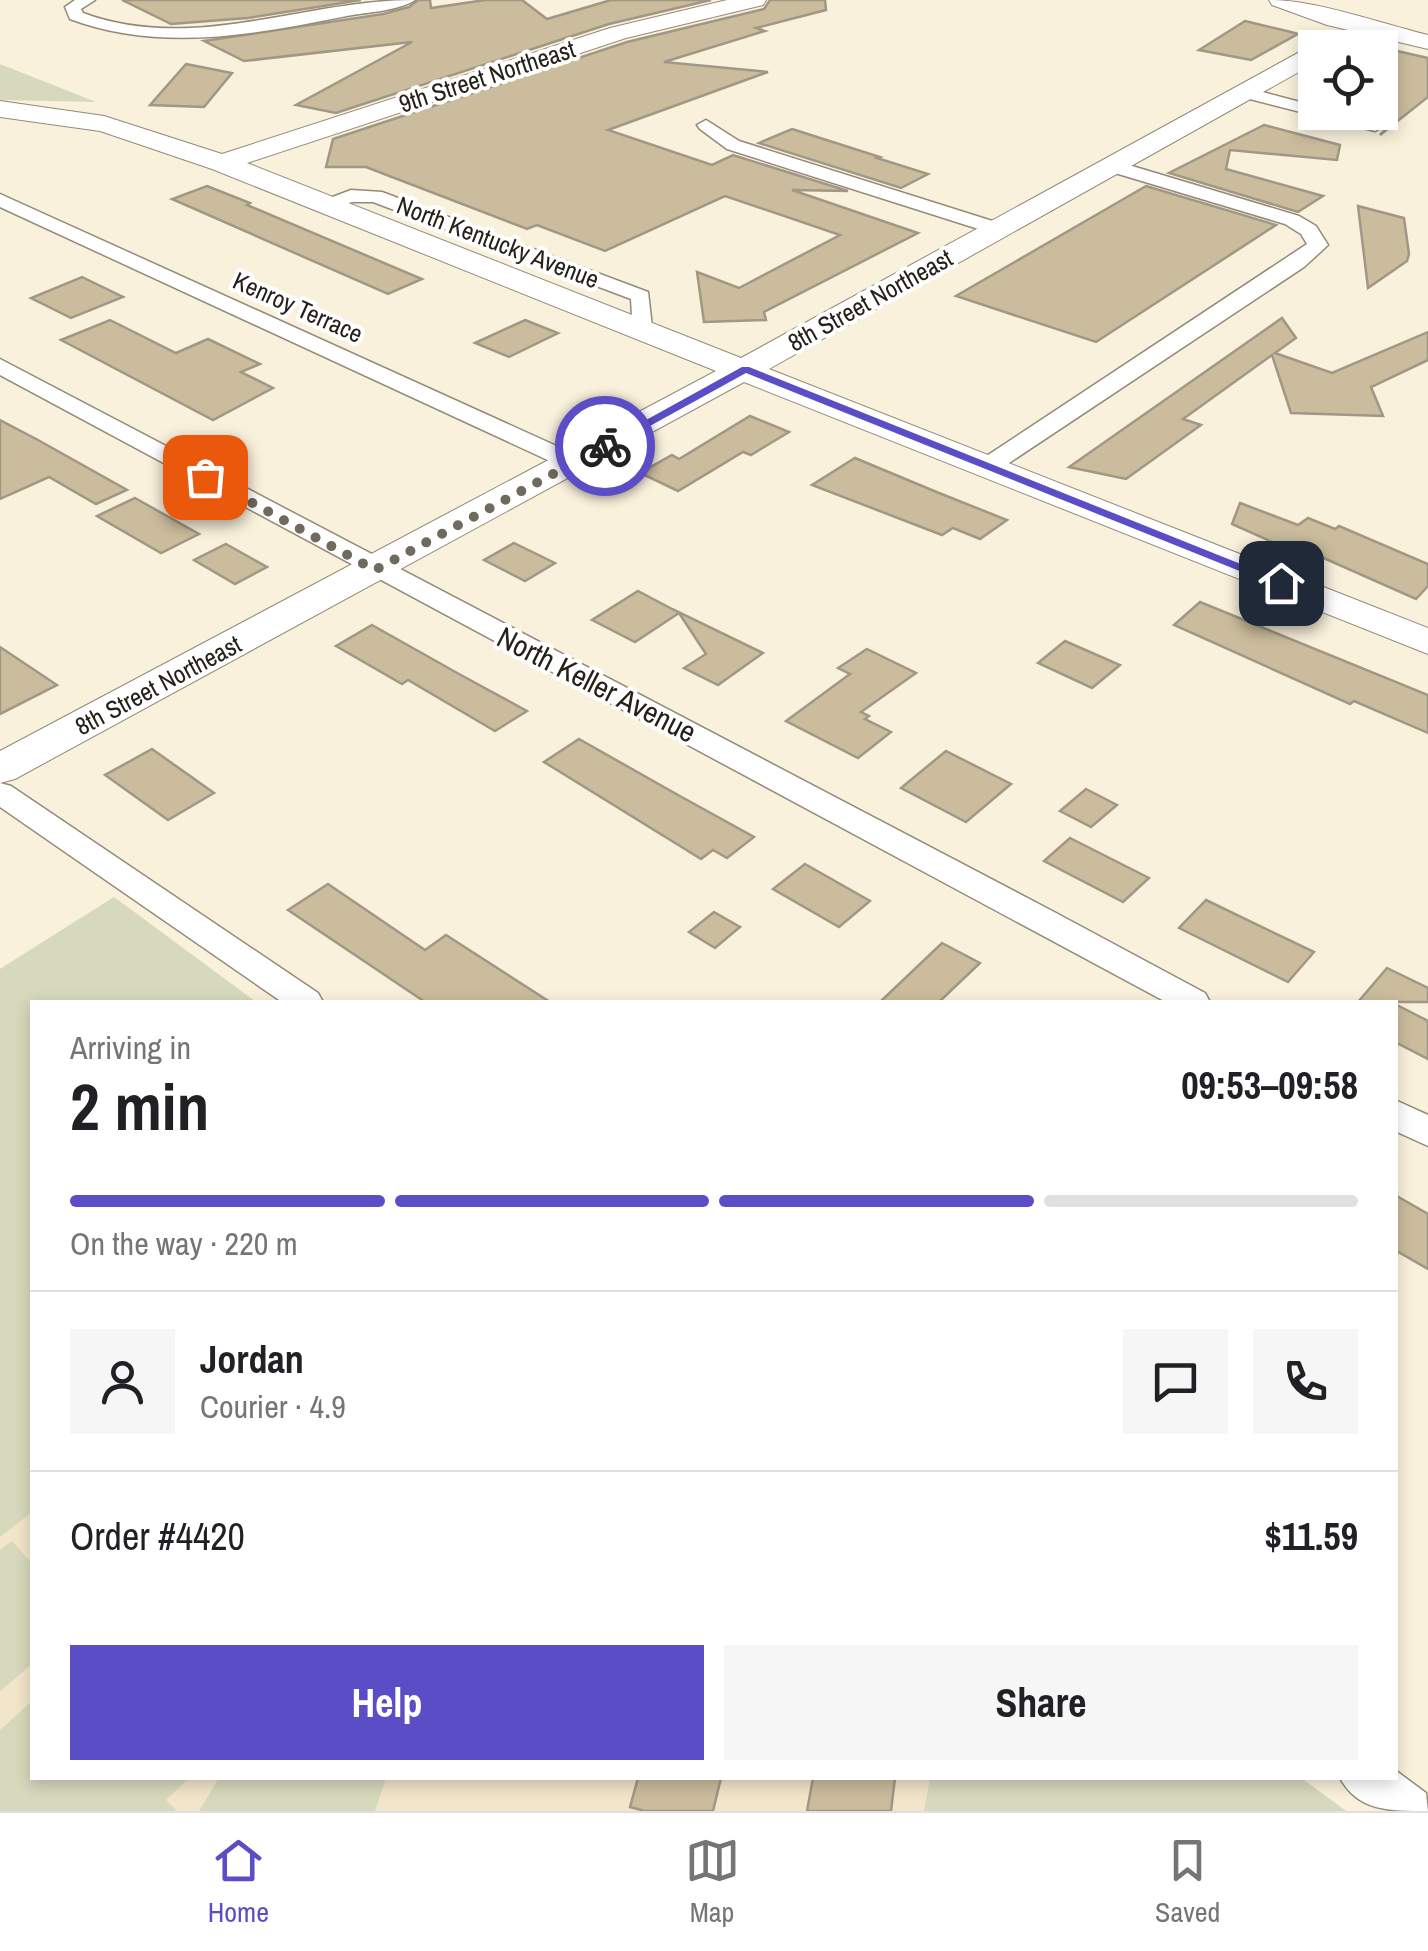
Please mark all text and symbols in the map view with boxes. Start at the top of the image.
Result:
map controls [1298,30,1398,130]
button: locate [1298,30,1398,130]
street label: 9th Street Northeast [394,31,580,121]
street label: North Kentucky Avenue [392,188,604,296]
street label: 8th Street Northeast [782,241,959,359]
street label: Kenroy Terrace [228,263,368,351]
courier [555,396,655,496]
icon: bike [578,419,633,474]
pin [163,435,248,520]
icon: bag [178,450,233,505]
pin [1239,541,1324,626]
icon: home [1254,556,1309,611]
street label: North Keller Avenue [491,617,703,751]
street label: 8th Street Northeast [69,627,247,743]
text: Arriving in [70,1026,191,1069]
text: 09:53–09:58 [1181,1060,1358,1111]
text: 2 min [70,1063,209,1150]
text: On the way · 220 m [70,1222,298,1265]
button: person [70,1329,175,1434]
button: chat [1123,1329,1228,1434]
button: phone [1253,1329,1358,1434]
text: Jordan [200,1334,304,1385]
text: Courier · 4.9 [200,1385,346,1428]
text: Order #4420 [70,1511,245,1562]
text: $11.59 [1264,1511,1358,1562]
button: Help [70,1645,704,1760]
button: Share [724,1645,1358,1760]
tab: Home [208,1833,269,1931]
tab: Map [685,1833,740,1931]
tab: Saved [1155,1833,1220,1931]

